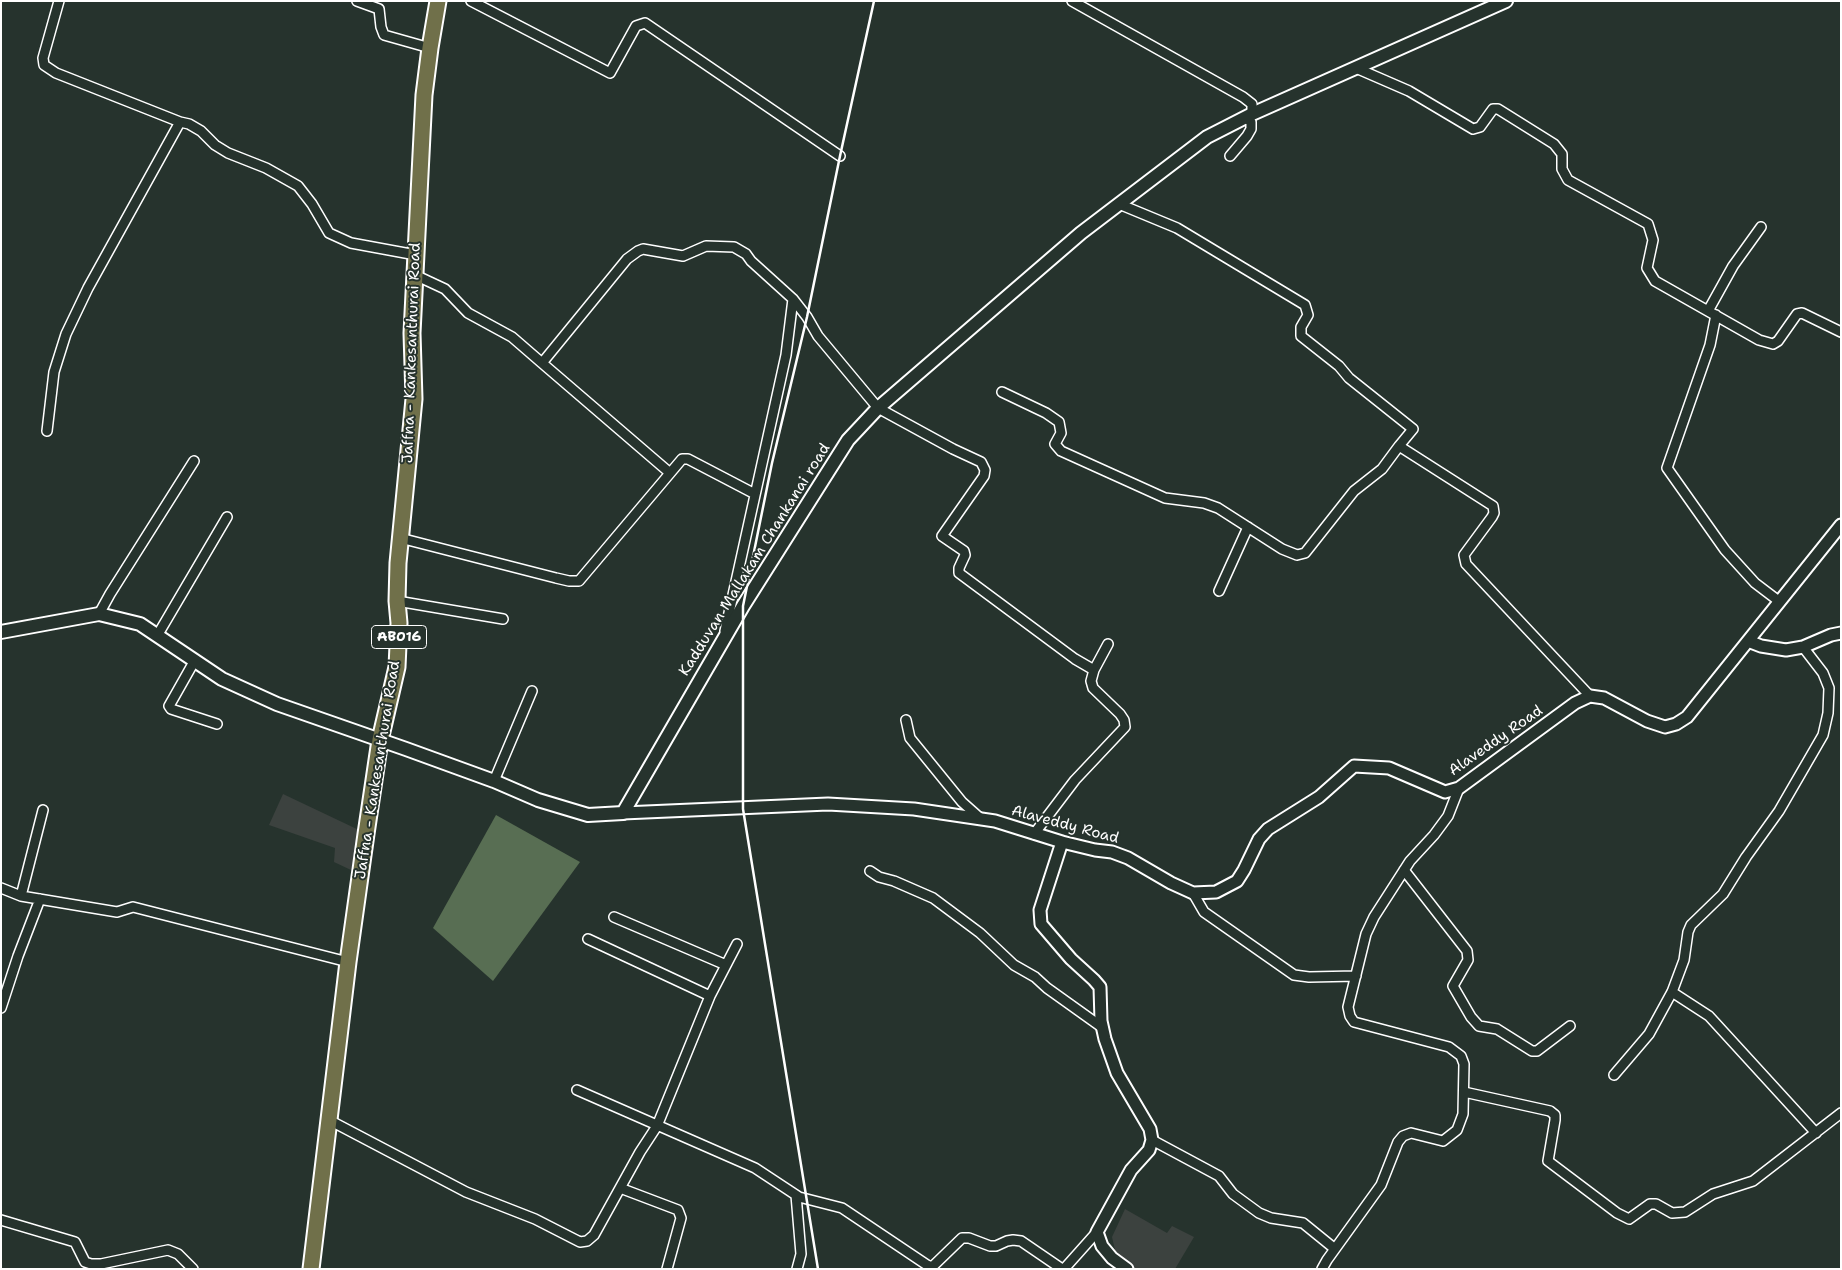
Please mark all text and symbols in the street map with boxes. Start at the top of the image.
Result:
street label: Jaffna - Kankesanthurai Road [399,242,425,464]
street label: Kadduvan Mallakam Chankanai road [676,440,834,680]
road number: AB016 [372,626,426,649]
street label: Jaffna - Kankesanthurai Road [352,659,404,881]
street label: Alaveddy Road [1446,702,1546,780]
street label: Alaveddy Road [1009,802,1121,848]

